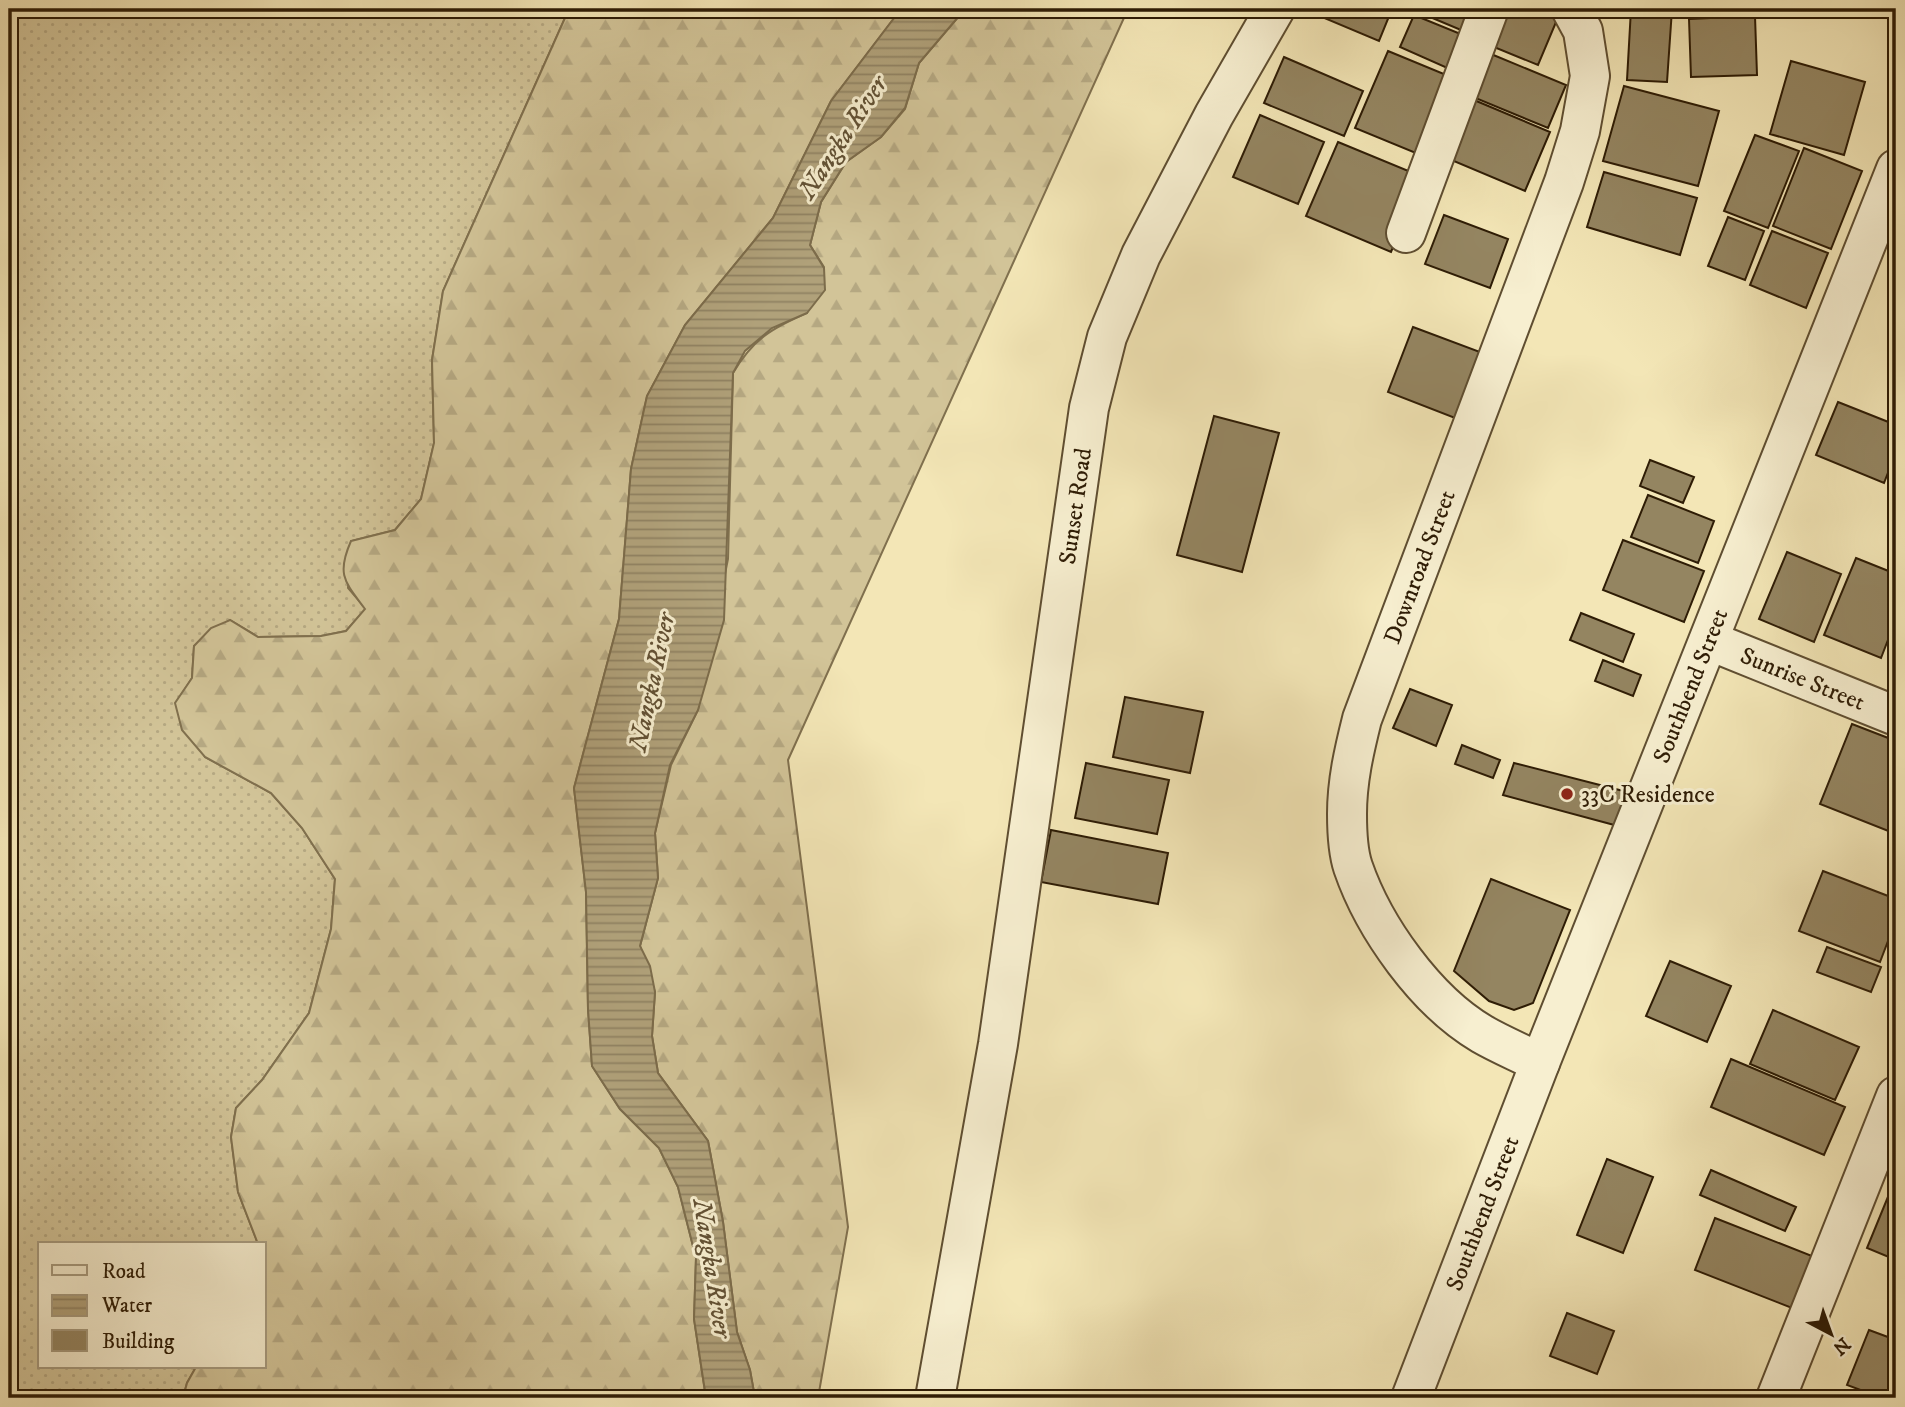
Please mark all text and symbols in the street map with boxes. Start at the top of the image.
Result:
water label: Nangka River [790,69,896,207]
street label: Sunset Road [1053,446,1099,566]
street label: Downroad Street [1378,486,1463,648]
street label: Southbend Street [1647,604,1735,768]
water label: Nangka River [621,609,684,756]
street label: Sunrise Street [1736,641,1869,718]
place label: 33C Residence [1581,780,1715,810]
marker: 33C Residence [1559,786,1575,802]
street label: Southbend Street [1440,1132,1527,1295]
water label: Nangka River [684,1194,739,1342]
legend [38,1242,266,1368]
text: Road [102,1259,146,1285]
text: Water [101,1293,152,1319]
north arrow [1797,1298,1867,1368]
text: Building [102,1329,175,1355]
text: N [1827,1332,1855,1360]

